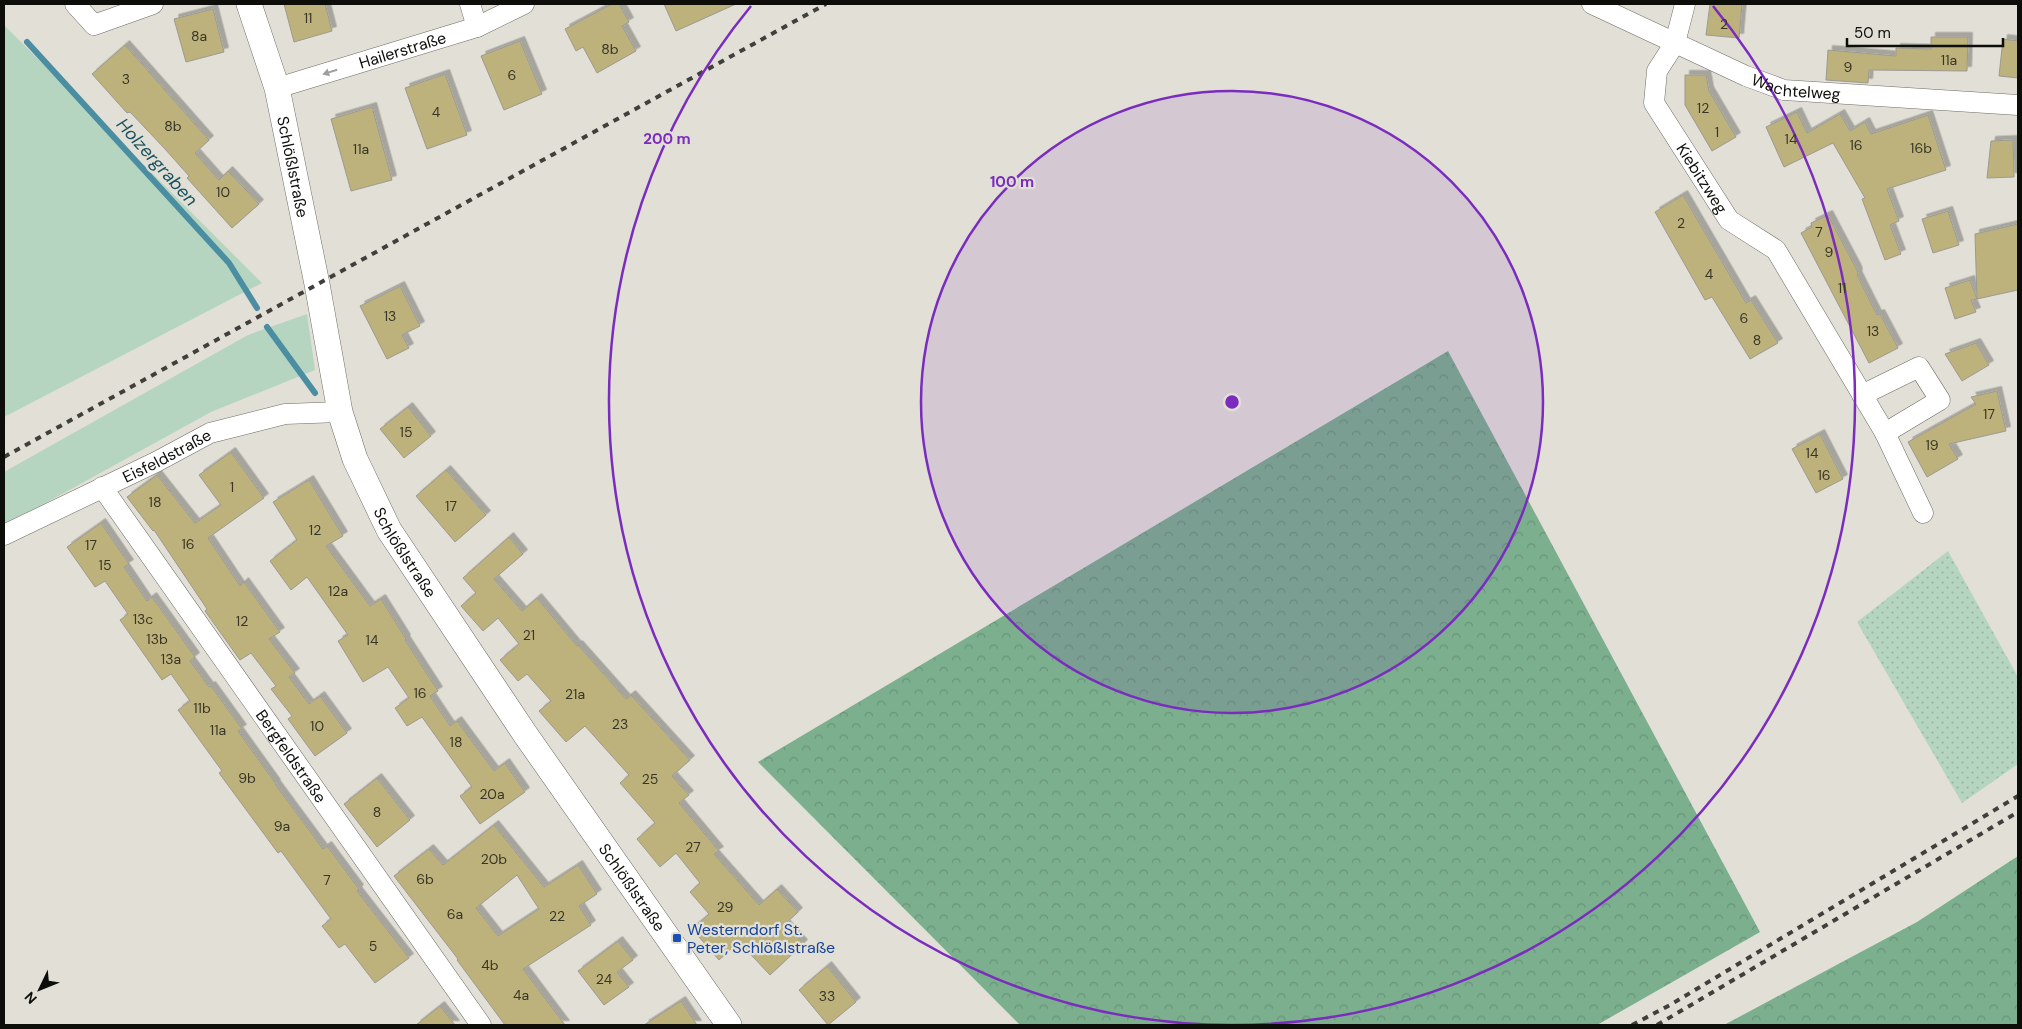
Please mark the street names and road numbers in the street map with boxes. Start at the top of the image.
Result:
street label: Hailerstraße [356,27,448,73]
street label: Wachtelweg [1749,68,1841,104]
street label: Schlößlstraße [273,114,314,219]
street label: Kiebitzweg [1672,139,1733,217]
street label: Eisfeldstraße [119,424,215,487]
street label: Schlößlstraße [369,504,441,601]
street label: Bergfeldstraße [251,705,332,807]
street label: Schlößlstraße [594,839,671,935]

